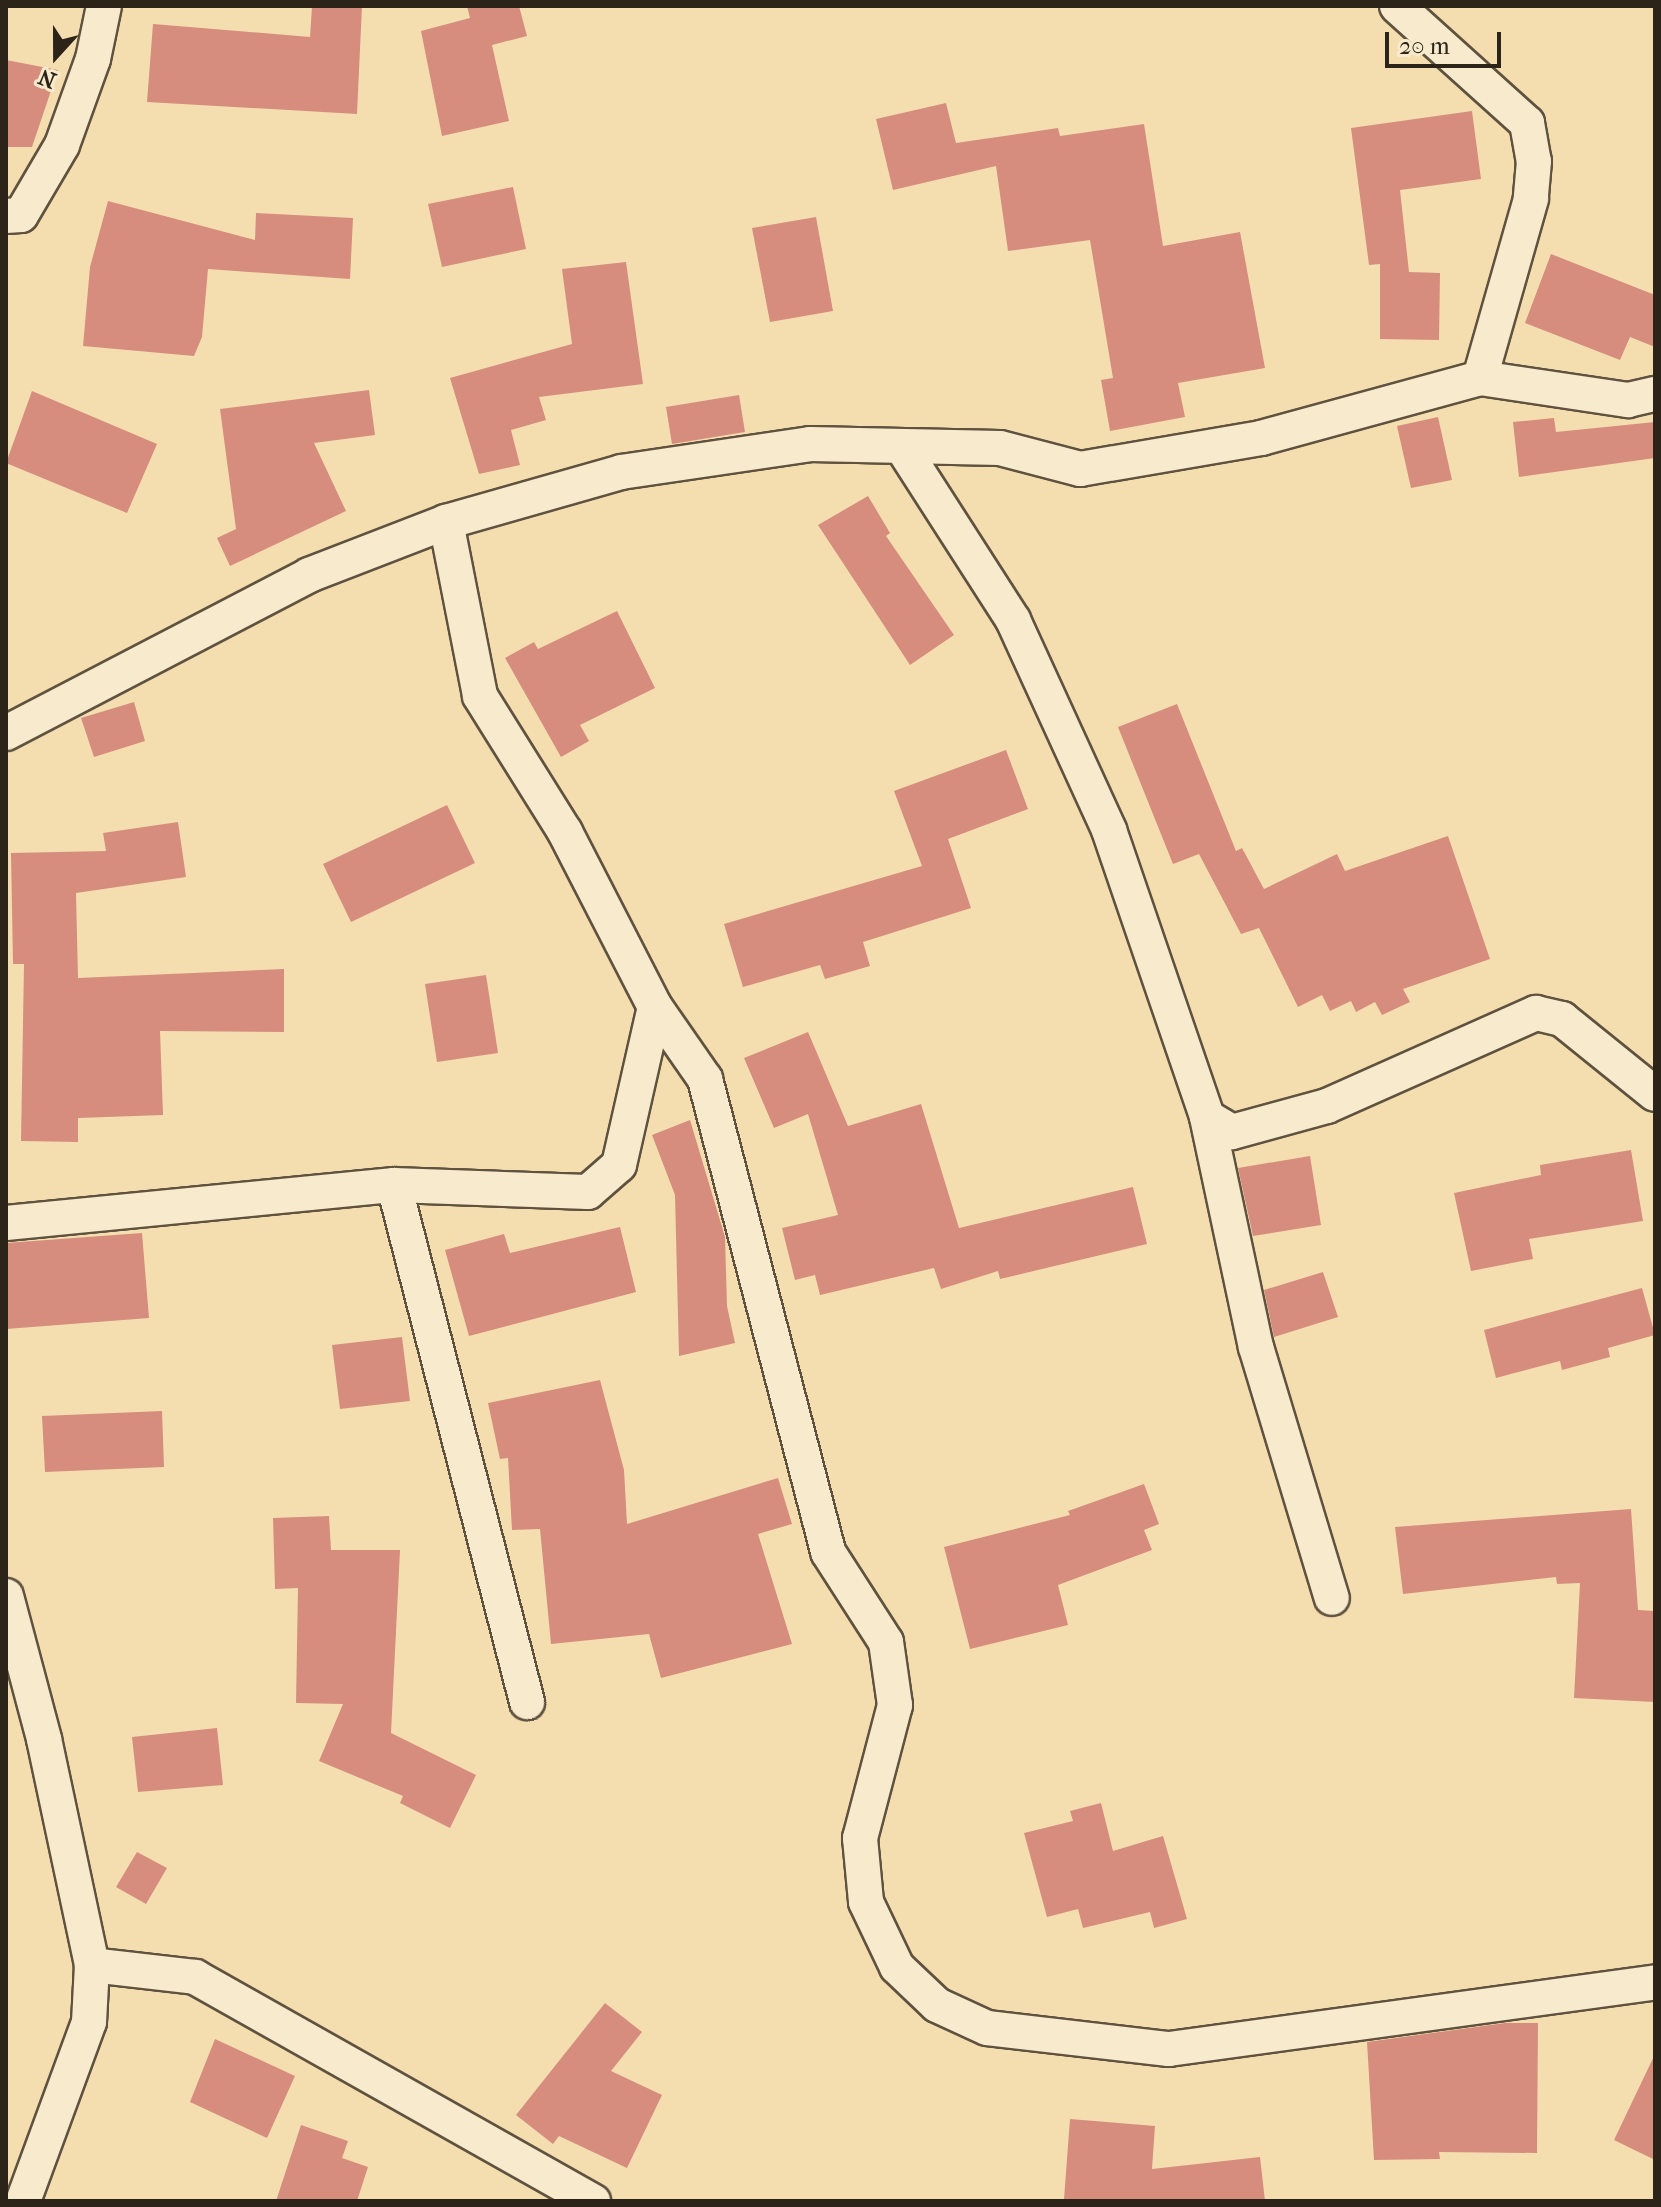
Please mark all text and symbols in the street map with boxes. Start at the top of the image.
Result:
north arrow [16,16,96,96]
scale bar [1389,16,1505,66]
text: 20 m [1399,32,1450,60]
text: N [35,63,60,94]

